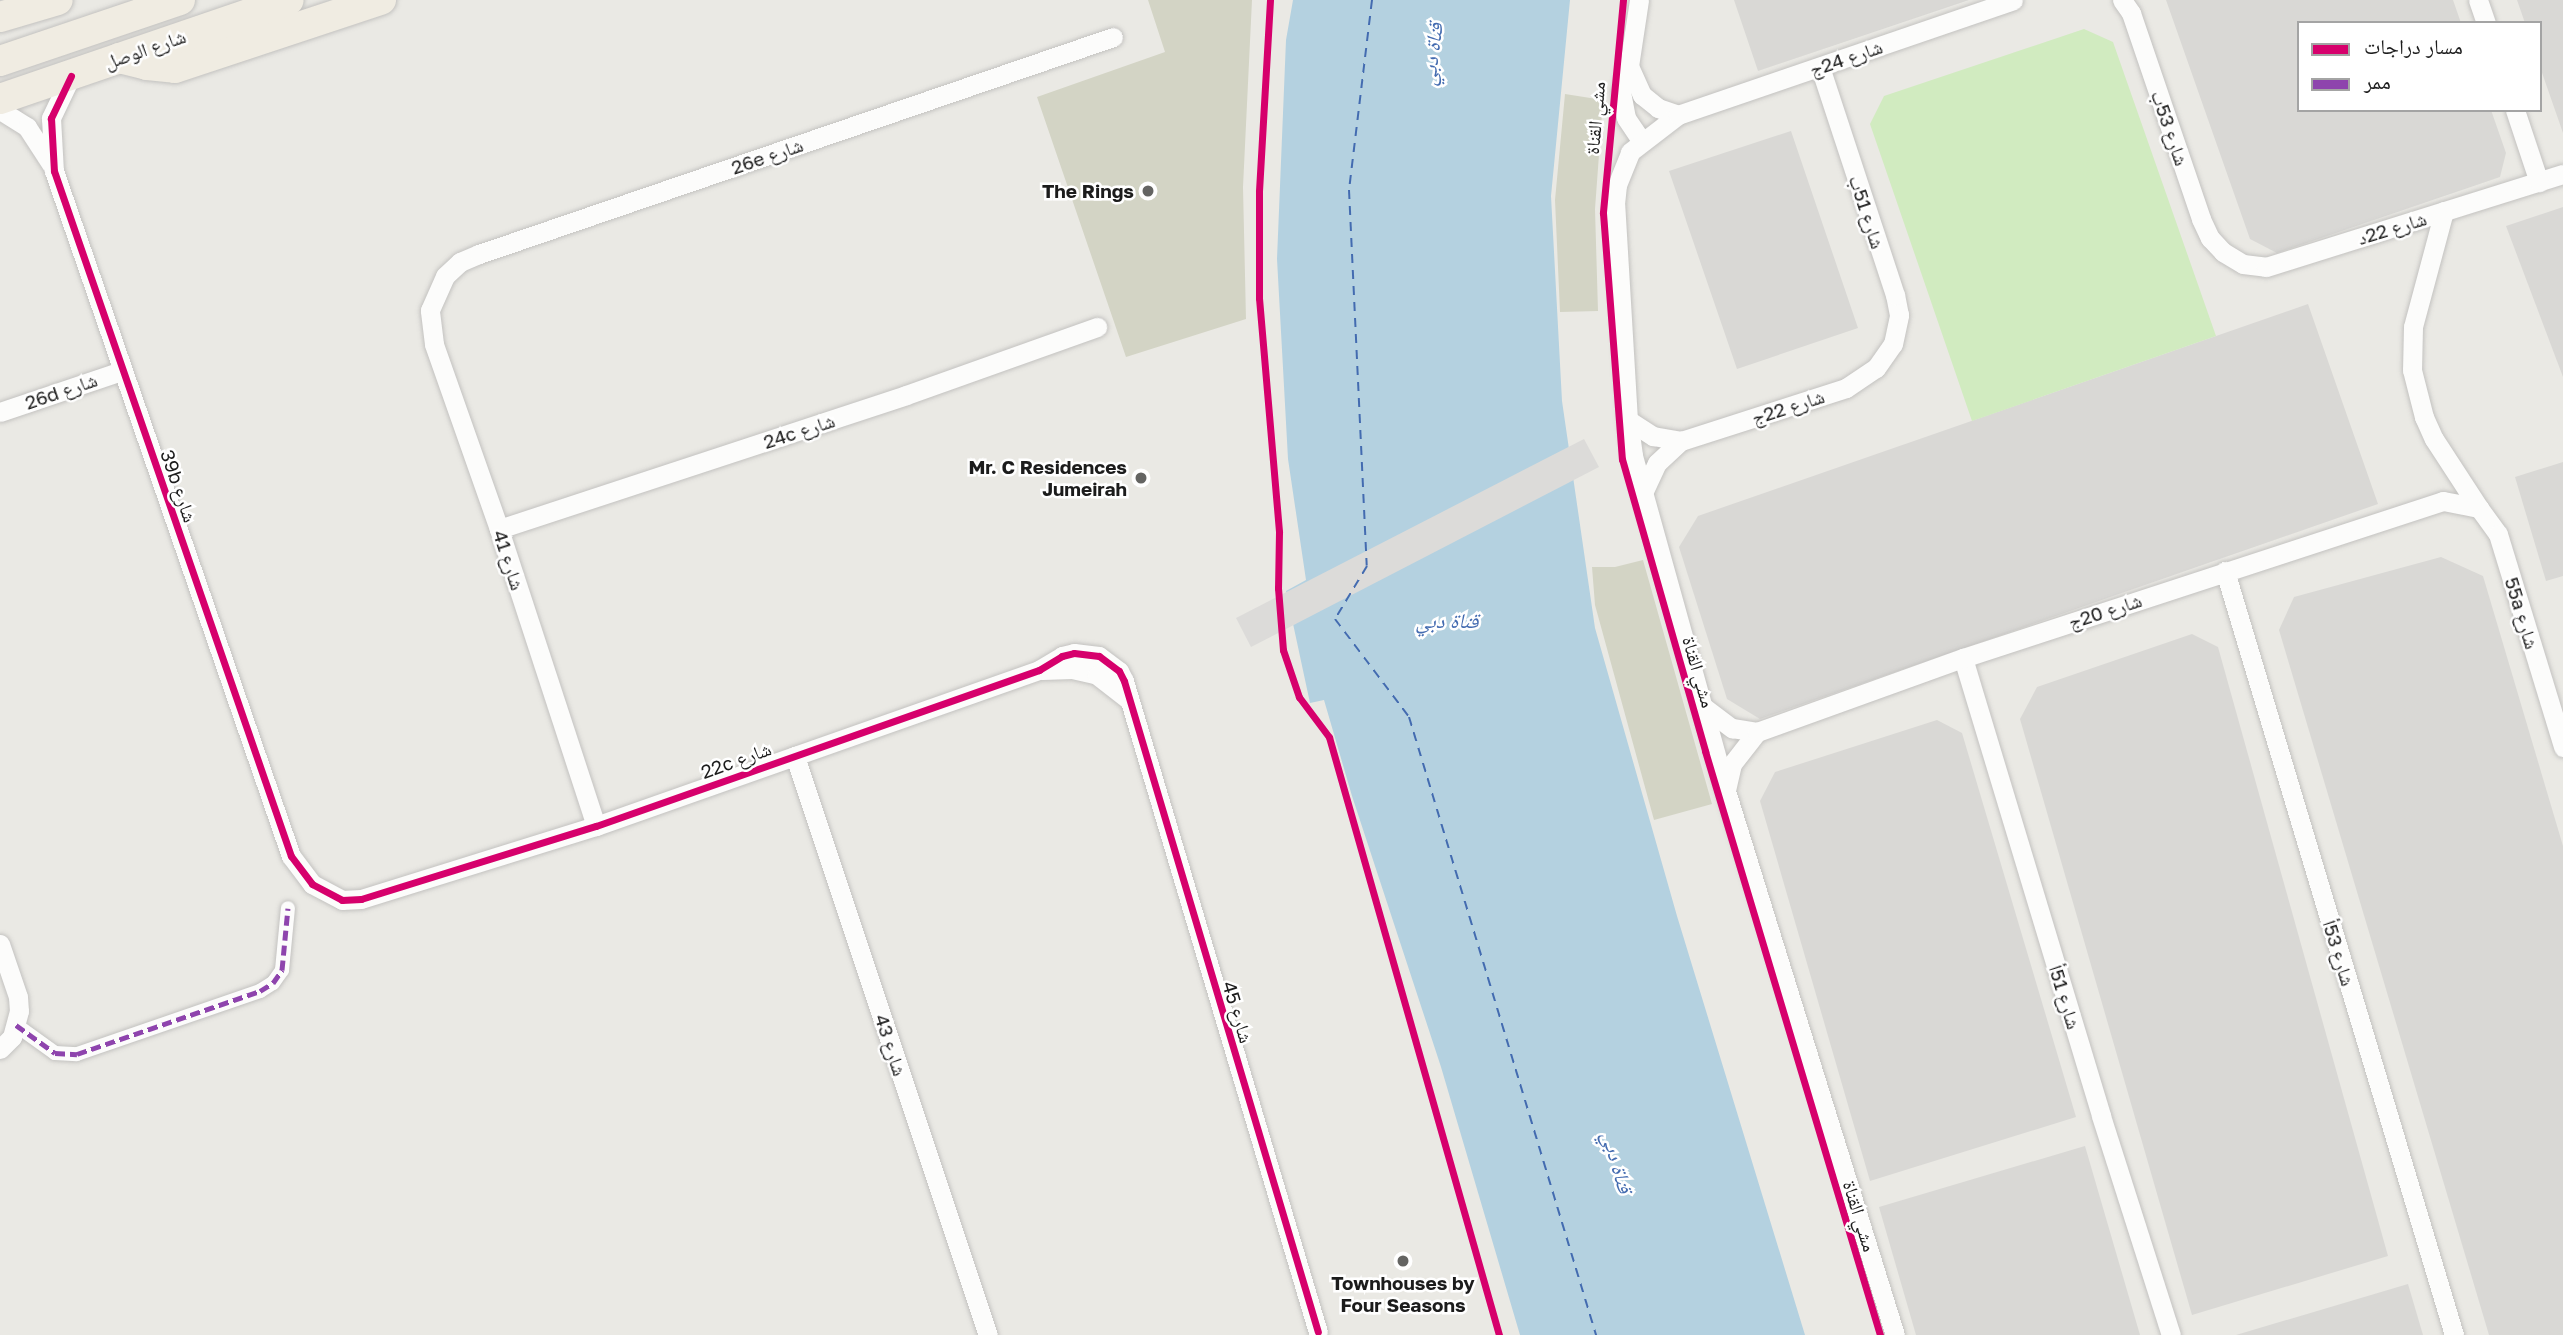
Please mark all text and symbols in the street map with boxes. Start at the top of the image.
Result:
water label: قناة دبي [1415,21,1447,87]
legend [2297,21,2542,112]
street label: شارع الوصل [101,24,189,74]
text: مسار دراجات [2364,33,2463,59]
street label: شارع 24ج [1807,35,1885,81]
text: ممر [2364,68,2391,94]
street label: مشي القناة [1580,81,1610,155]
street label: شارع 53ب [2147,88,2193,168]
street label: 26e شارع [728,133,806,179]
street label: شارع 51ب [1844,172,1890,252]
place label: The Rings [1042,180,1134,202]
marker: The Rings [1140,183,1156,199]
street label: شارع 22د [2355,207,2429,249]
street label: 26d شارع [22,368,100,414]
street label: شارع 22ج [1749,385,1827,429]
street label: 24c شارع [760,409,838,453]
street label: 39b شارع [156,447,202,525]
place label: Mr. C Residences Jumeirah [968,456,1127,500]
marker: Mr. C Residences Jumeirah [1133,470,1149,486]
street label: شارع 41 [489,527,529,593]
street label: 55a شارع [2500,574,2544,652]
street label: شارع 20ج [2065,588,2145,634]
water label: قناة دبي [1416,607,1478,633]
street label: مشي القناة [1678,634,1720,710]
street label: 22c شارع [698,737,774,783]
street label: شارع 53أ [2318,917,2360,989]
street label: شارع 51أ [2045,962,2085,1032]
street label: شارع 45 [1218,978,1258,1046]
street label: شارع 43 [870,1011,912,1079]
water label: قناة دبي [1597,1128,1639,1196]
street label: مشي القناة [1838,1178,1882,1254]
marker: Townhouses by Four Seasons [1395,1253,1411,1269]
place label: Townhouses by Four Seasons [1331,1272,1475,1316]

